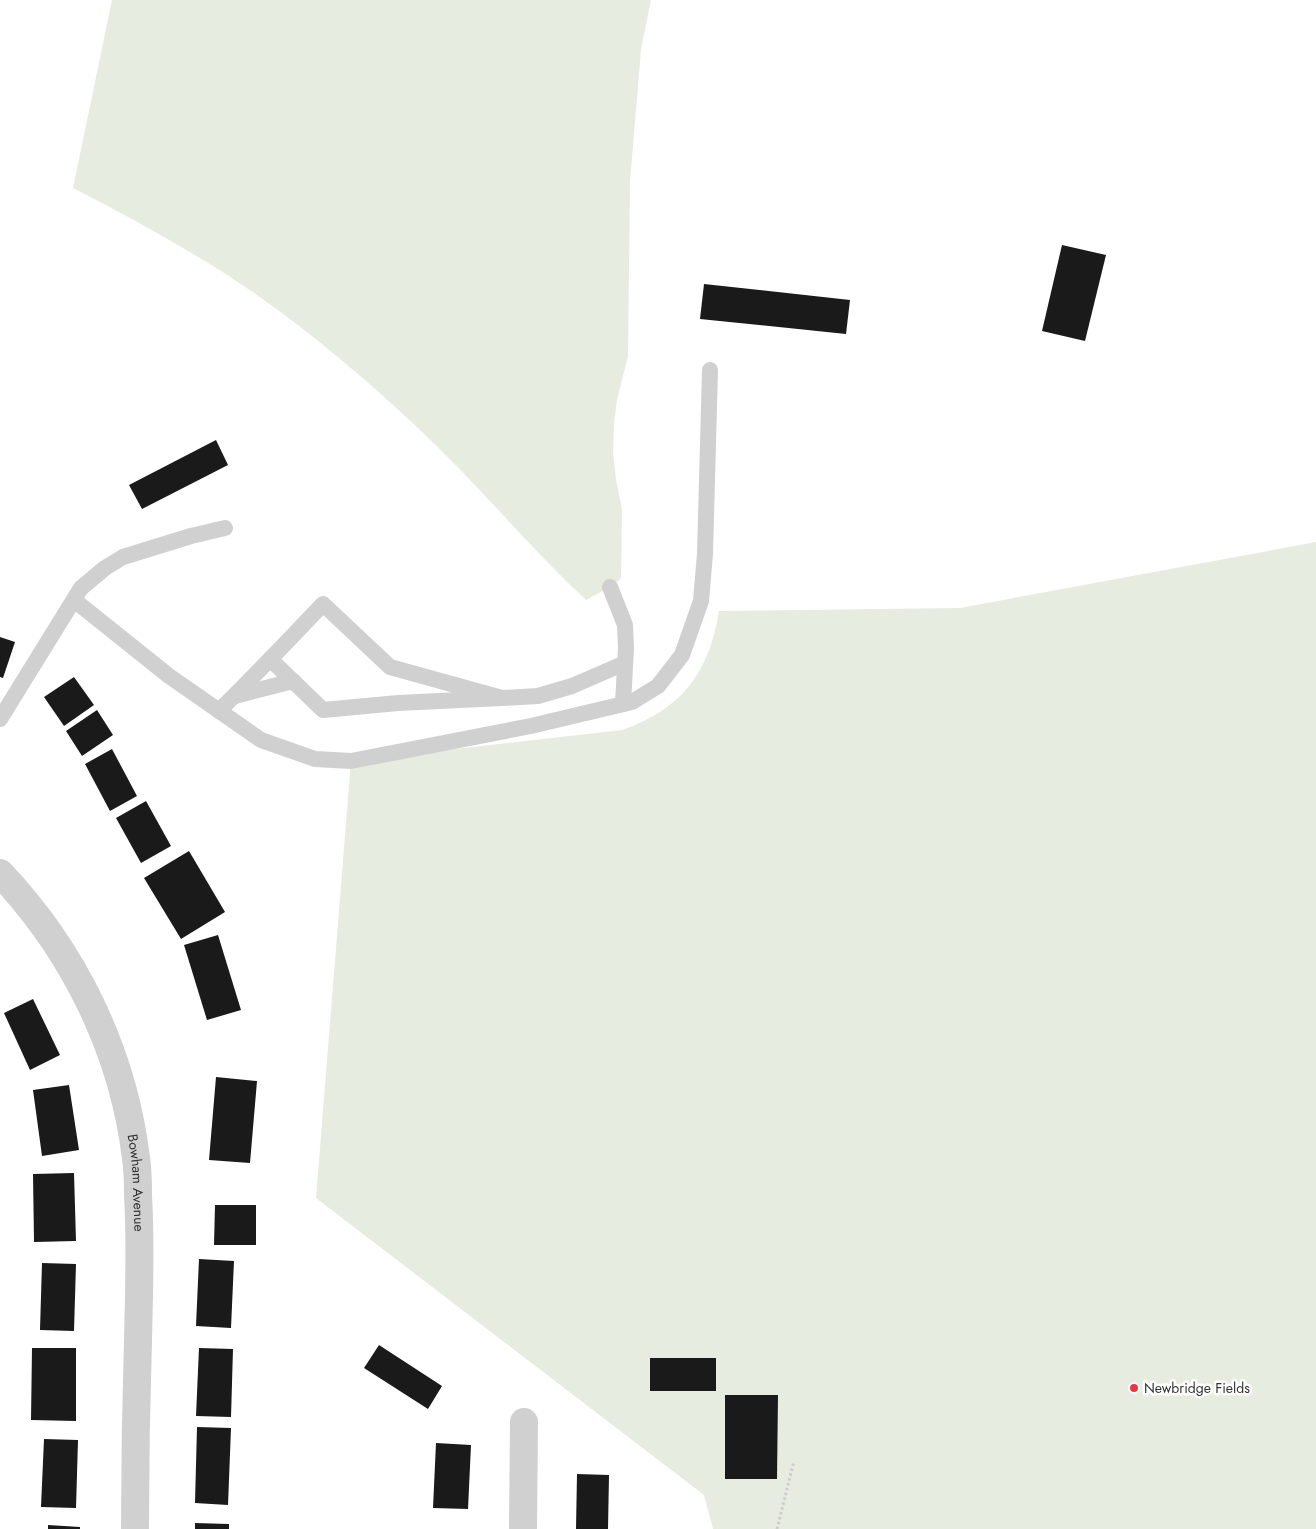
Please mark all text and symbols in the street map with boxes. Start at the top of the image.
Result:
street label: Bowham Avenue [123,1133,149,1232]
place label: Newbridge Fields [1144,1378,1250,1398]
marker: Newbridge Fields [1128,1382,1140,1394]

